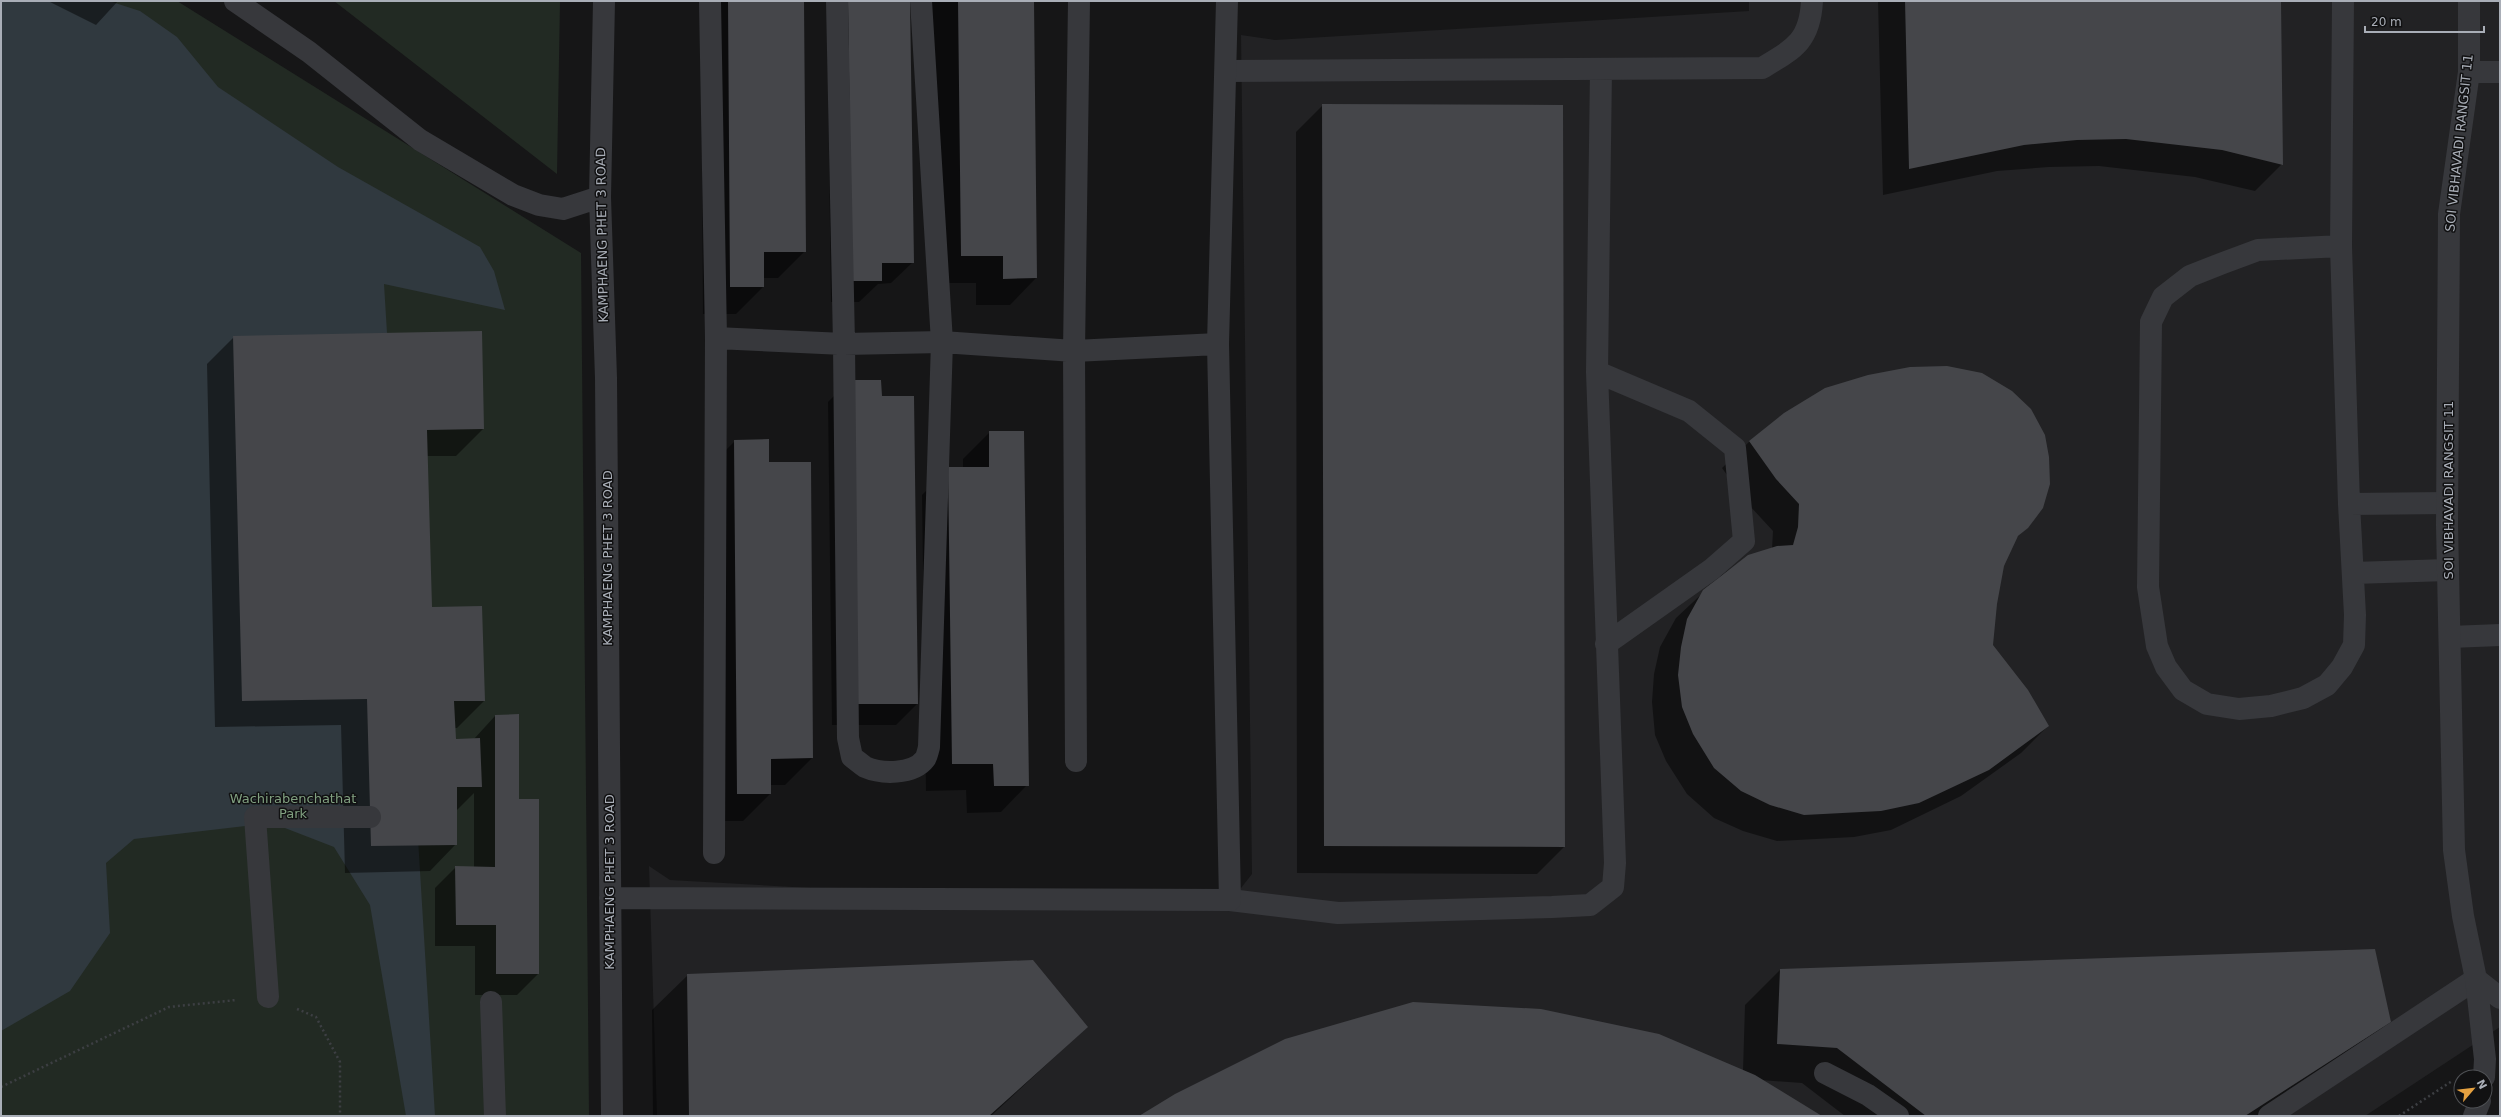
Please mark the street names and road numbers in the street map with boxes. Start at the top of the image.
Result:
street label: SOI VIBHAVADI RANGSIT 11 [2442,53,2476,233]
street label: KAMPHAENG PHET 3 ROAD [593,147,611,323]
street label: SOI VIBHAVADI RANGSIT 11 [2441,401,2456,579]
street label: KAMPHAENG PHET 3 ROAD [600,470,615,646]
street label: KAMPHAENG PHET 3 ROAD [602,794,617,970]

